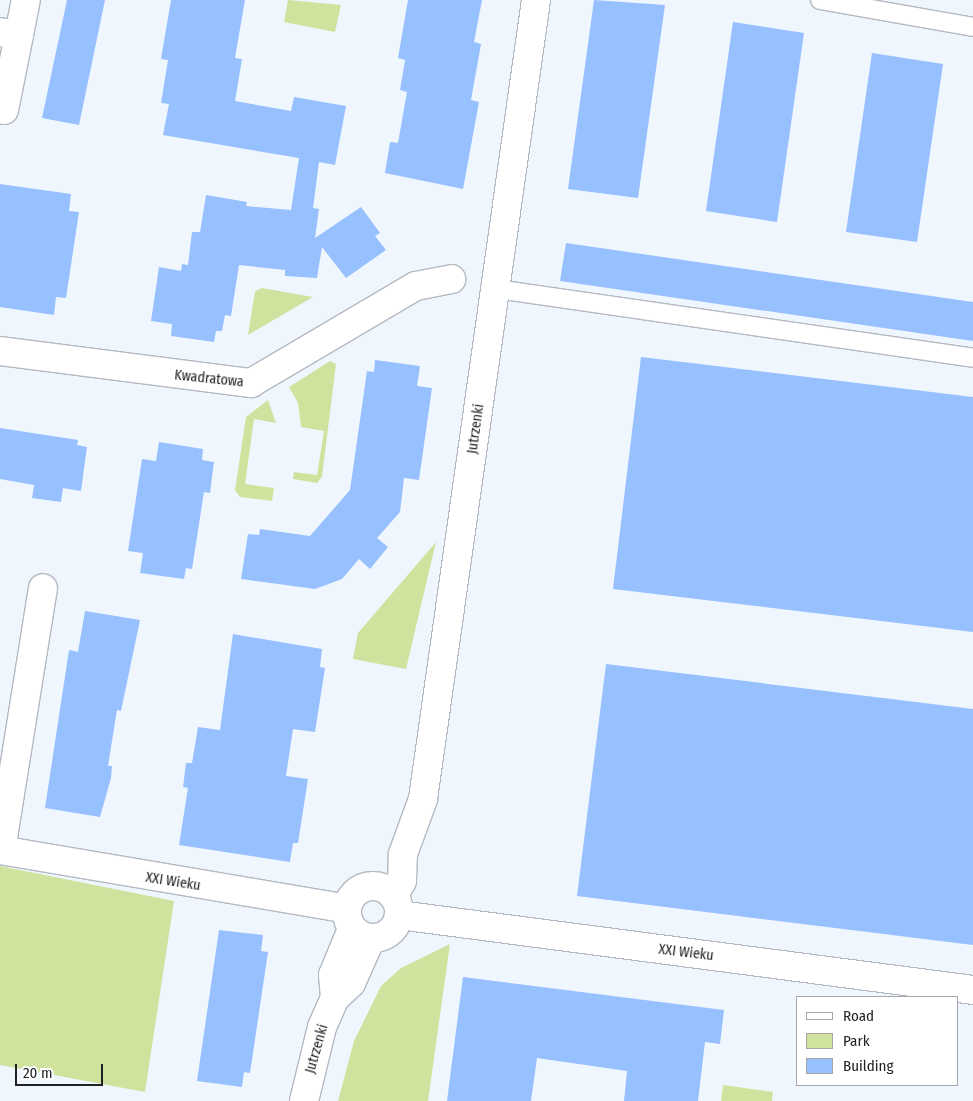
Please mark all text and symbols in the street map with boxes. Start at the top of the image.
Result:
street label: Kwadratowa [174,367,244,391]
street label: Jutrzenki [464,403,488,455]
street label: XXI Wieku [144,869,202,895]
street label: XXI Wieku [658,941,714,965]
legend [796,996,958,1086]
text: Road [843,1007,874,1025]
street label: Jutrzenki [302,1023,332,1075]
text: Park [843,1032,870,1050]
scale bar [18,1054,105,1086]
text: Building [843,1057,894,1075]
text: 20 m [23,1064,53,1082]

